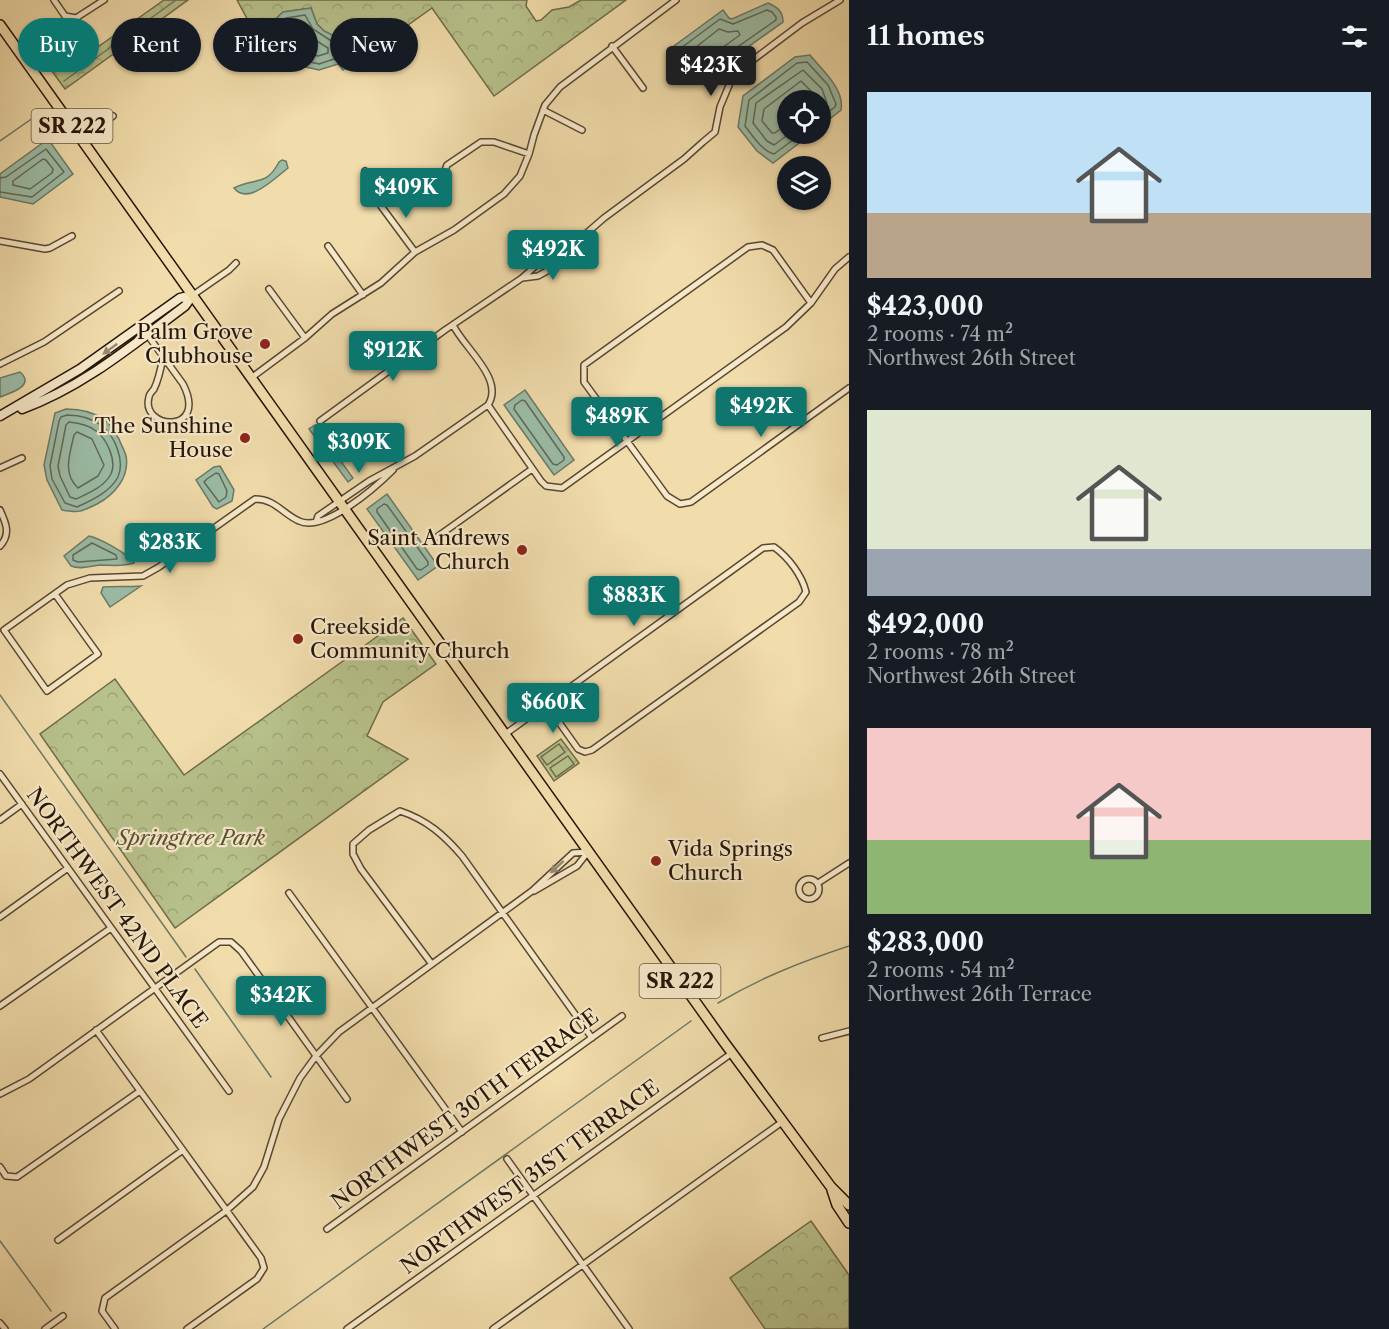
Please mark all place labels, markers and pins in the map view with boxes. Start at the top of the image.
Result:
pin: $423K [669,46,753,97]
pin: $409K [364,168,448,219]
pin: $492K [511,230,595,281]
place label: Palm Grove Clubhouse [137,319,253,368]
pin: $912K [351,331,435,382]
marker: Palm Grove Clubhouse [258,337,272,351]
pin: $492K [719,387,803,438]
pin: $489K [575,397,659,448]
place label: The Sunshine House [95,413,233,462]
pin: $309K [317,423,401,474]
marker: The Sunshine House [238,431,252,445]
pin: $283K [128,523,212,574]
place label: Saint Andrews Church [367,525,510,574]
marker: Saint Andrews Church [515,543,529,557]
pin: $883K [592,576,676,627]
place label: Creekside Community Church [310,614,510,663]
marker: Creekside Community Church [291,632,305,646]
pin: $660K [511,683,595,734]
place label: Vida Springs Church [667,836,793,885]
marker: Vida Springs Church [649,854,663,868]
pin: $342K [239,976,323,1027]

